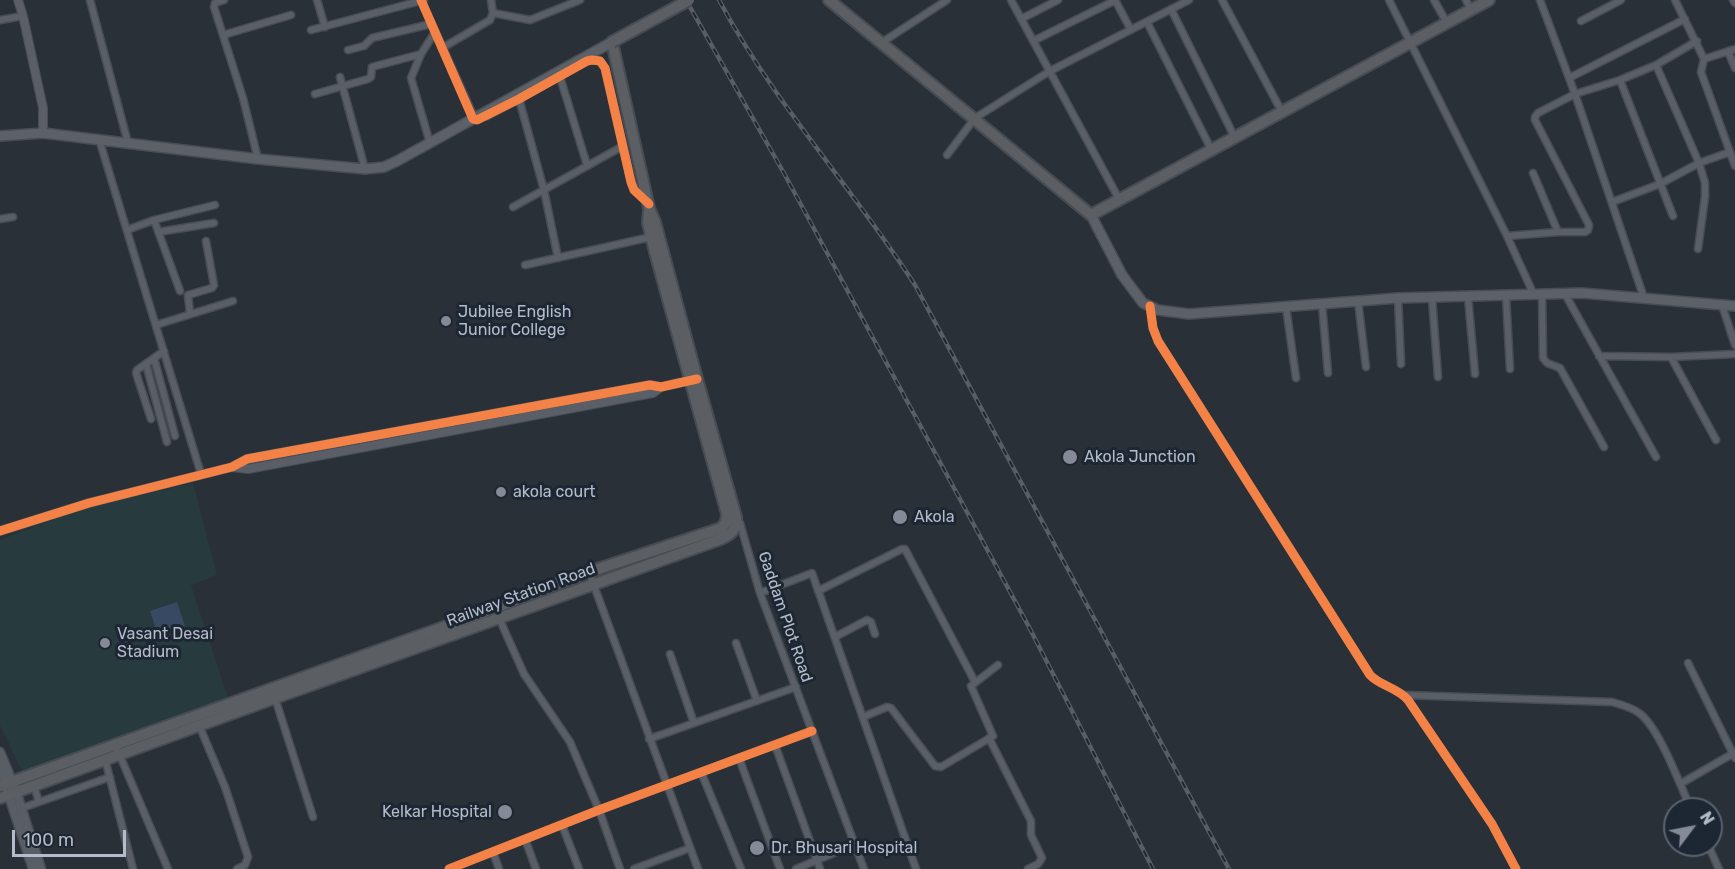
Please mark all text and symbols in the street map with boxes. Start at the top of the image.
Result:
place label: Jubilee English Junior College [458,302,571,340]
marker: Jubilee English Junior College [439,314,453,328]
place label: Akola Junction [1084,447,1196,467]
marker: Akola Junction [1061,448,1079,466]
place label: akola court [513,482,596,502]
marker: akola court [494,485,508,499]
place label: Akola [914,507,954,527]
marker: Akola [891,508,909,526]
street label: Gaddam Plot Road [754,549,816,685]
street label: Railway Station Road [444,559,598,631]
place label: Vasant Desai Stadium [117,624,213,662]
marker: Vasant Desai Stadium [98,636,112,650]
north arrow [1663,797,1723,857]
place label: Kelkar Hospital [382,802,492,822]
marker: Kelkar Hospital [496,803,514,821]
text: N [1696,808,1718,828]
scale bar [15,818,129,856]
text: 100 m [23,829,74,851]
place label: Dr. Bhusari Hospital [771,838,917,858]
marker: Dr. Bhusari Hospital [748,839,766,857]

